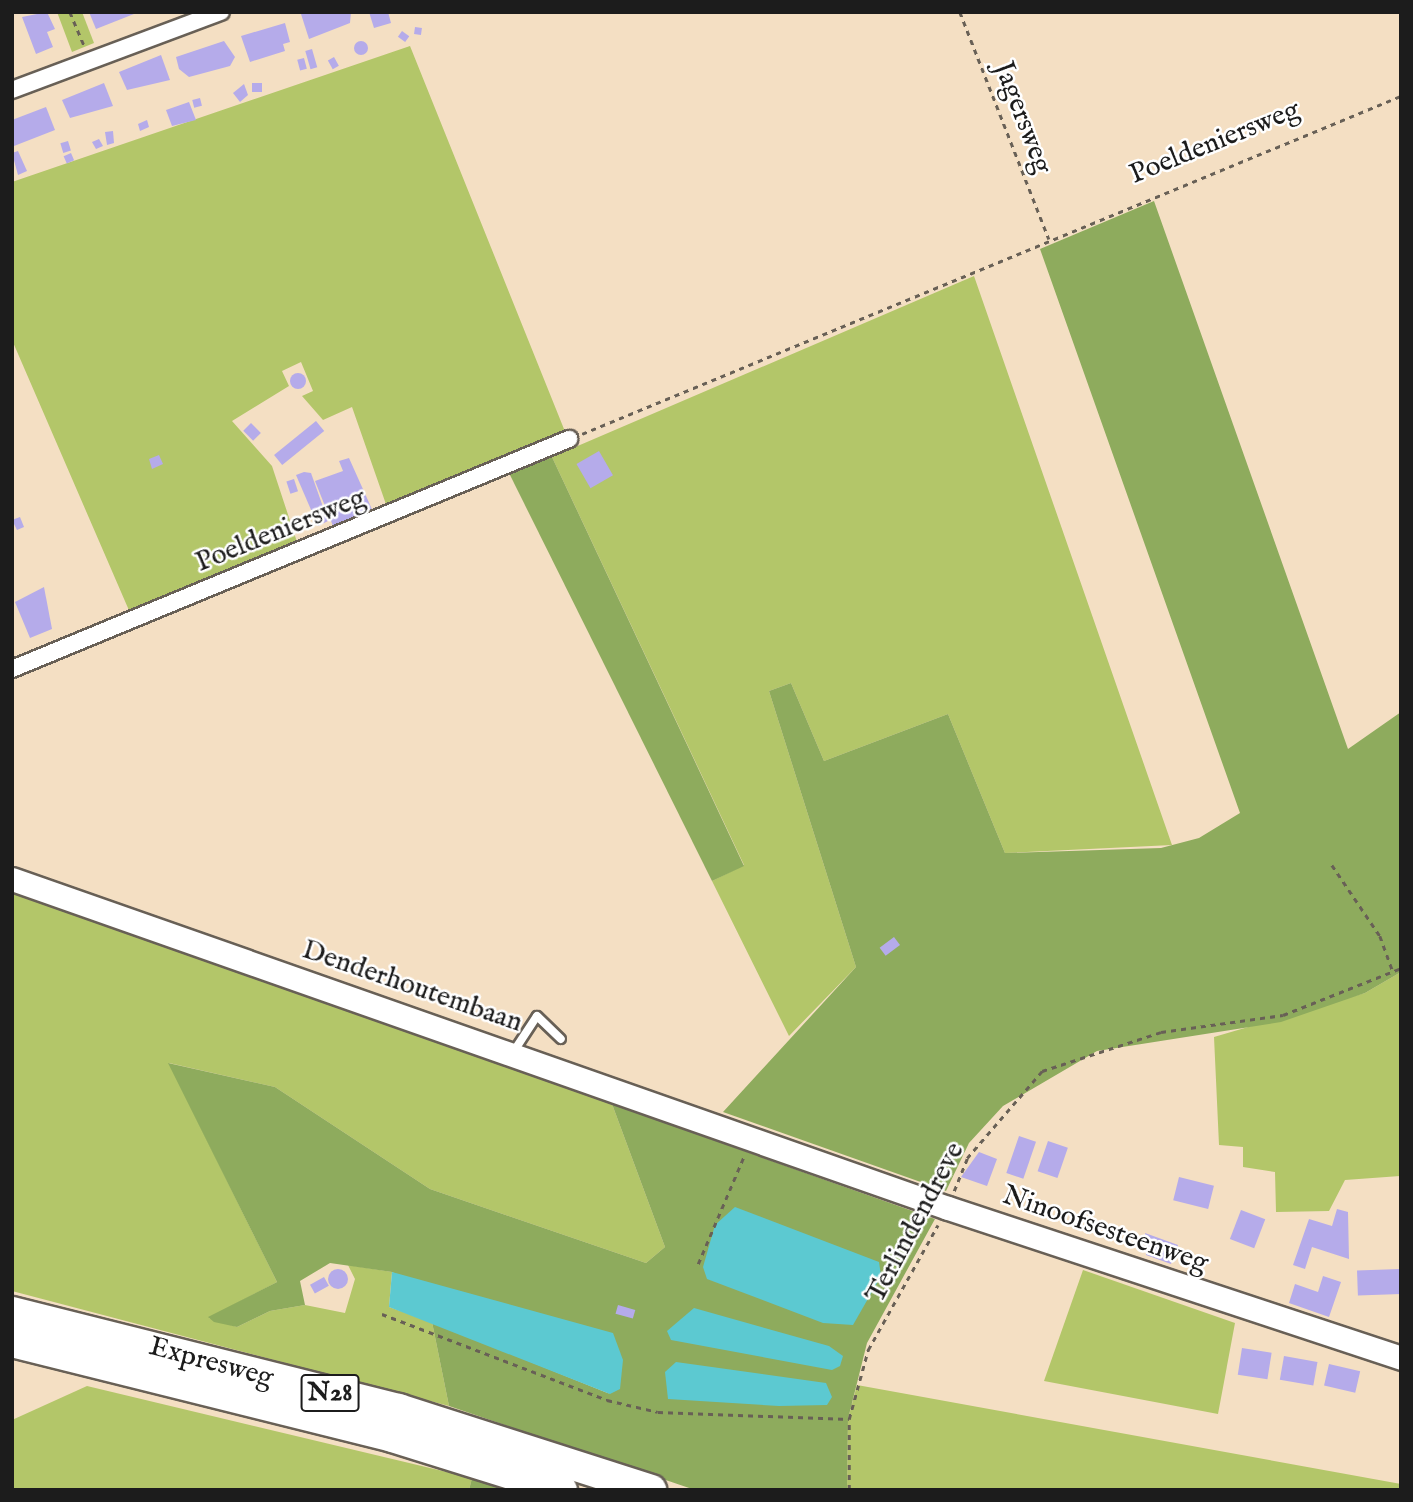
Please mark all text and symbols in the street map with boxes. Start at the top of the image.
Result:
street label: Jagersweg [985,57,1059,179]
street label: Poeldeniersweg [1125,94,1305,192]
street label: Poeldeniersweg [191,482,371,580]
street label: Denderhoutembaan [298,934,526,1040]
street label: Terlindendreve [860,1137,972,1309]
street label: Ninoofsesteenweg [998,1179,1212,1281]
street label: Expresweg [145,1330,277,1396]
road number: N28 [300,1370,360,1416]

